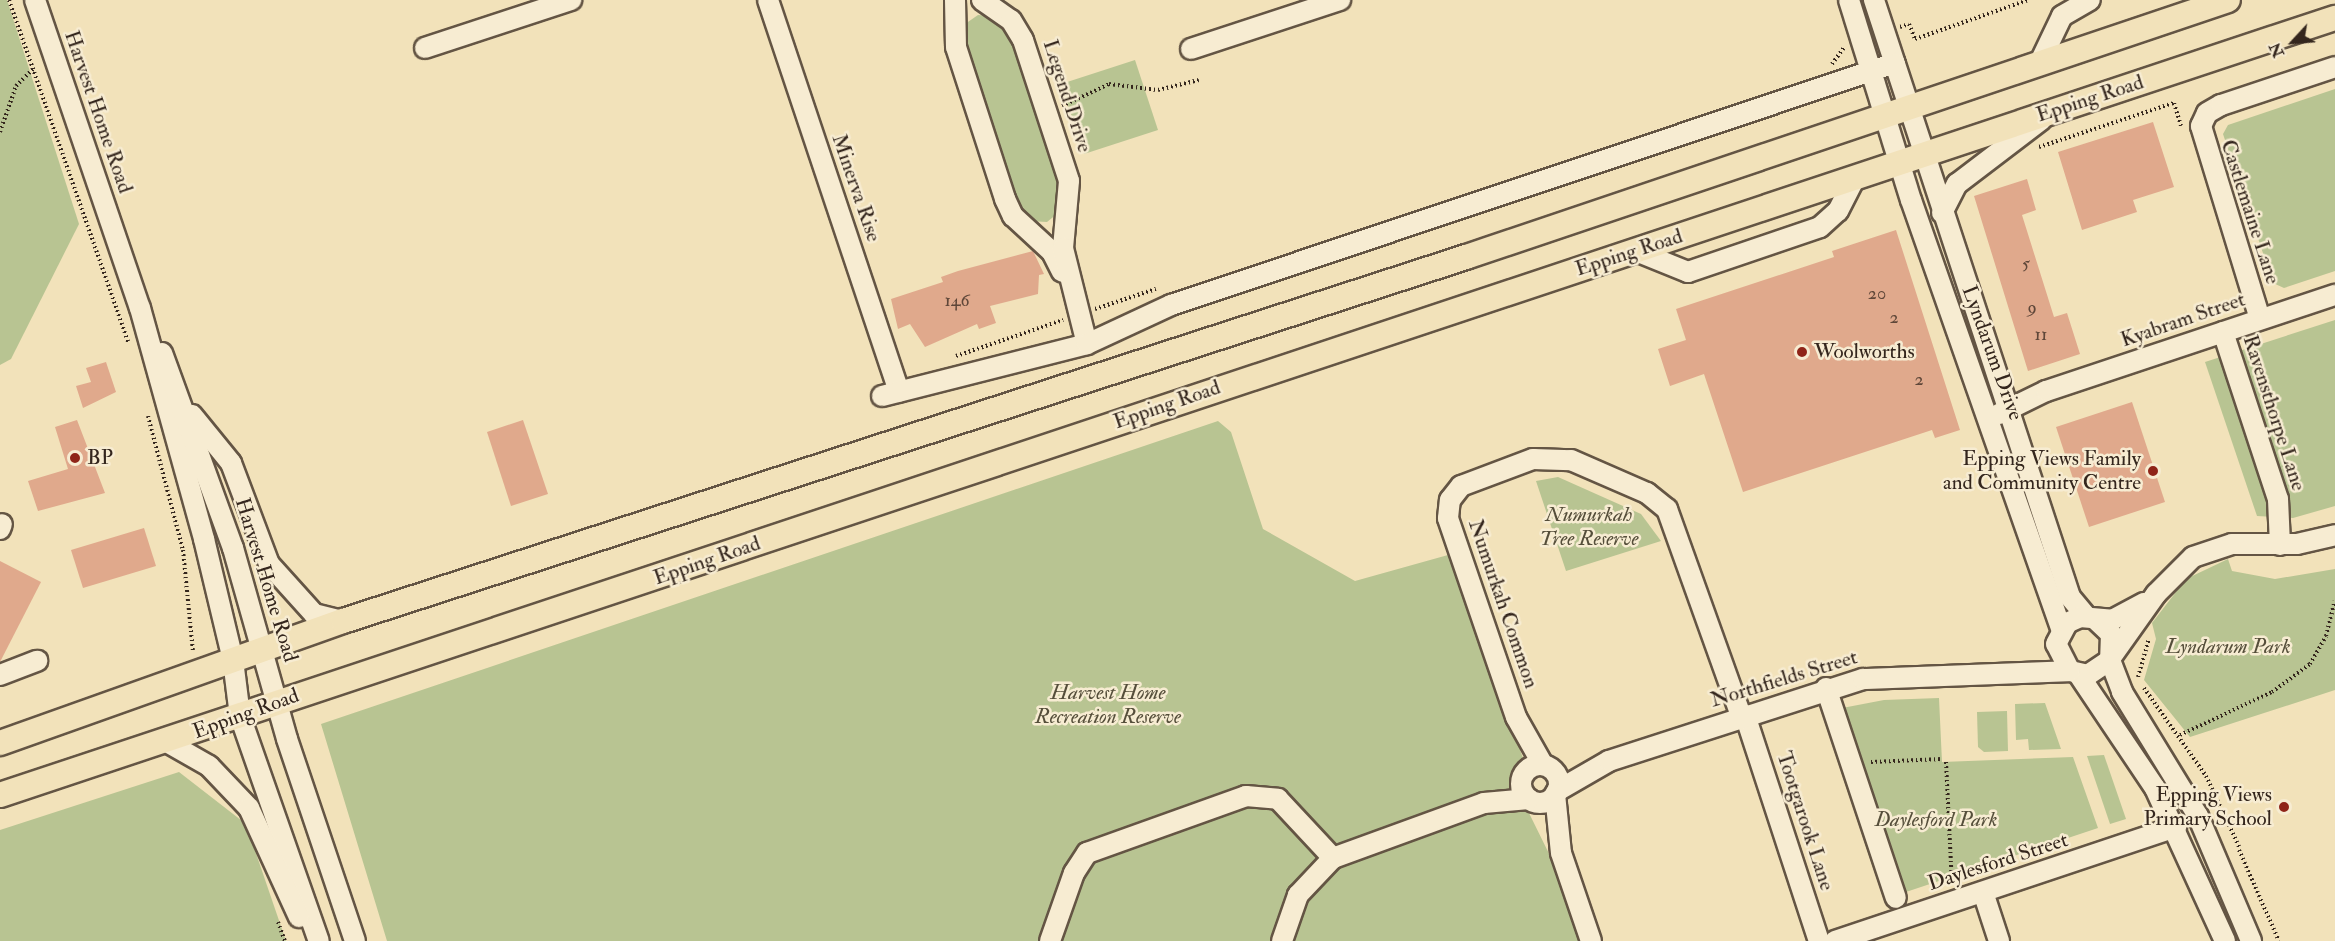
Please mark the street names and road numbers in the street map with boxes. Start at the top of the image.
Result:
street label: Harvest Home Road [58,27,138,197]
street label: Legend Drive [1037,37,1097,155]
street label: Epping Road [2033,70,2147,128]
street label: Minerva Rise [826,131,886,245]
street label: Castlemaine Lane [2215,137,2285,287]
street label: Epping Road [1572,224,1686,282]
street label: Lyndarum Drive [1956,282,2028,424]
street label: Kyabram Street [2118,287,2248,353]
street label: Ravensthorpe Lane [2237,332,2311,494]
street label: Epping Road [1110,375,1224,435]
street label: Harvest Home Road [229,495,303,665]
street label: Numurkah Common [1462,516,1544,692]
street label: Epping Road [650,531,764,591]
street label: Northfields Street [1708,645,1860,713]
street label: Epping Road [189,683,303,745]
street label: Tootgarook Lane [1771,748,1839,894]
street label: Daylesford Street [1925,827,2071,897]

